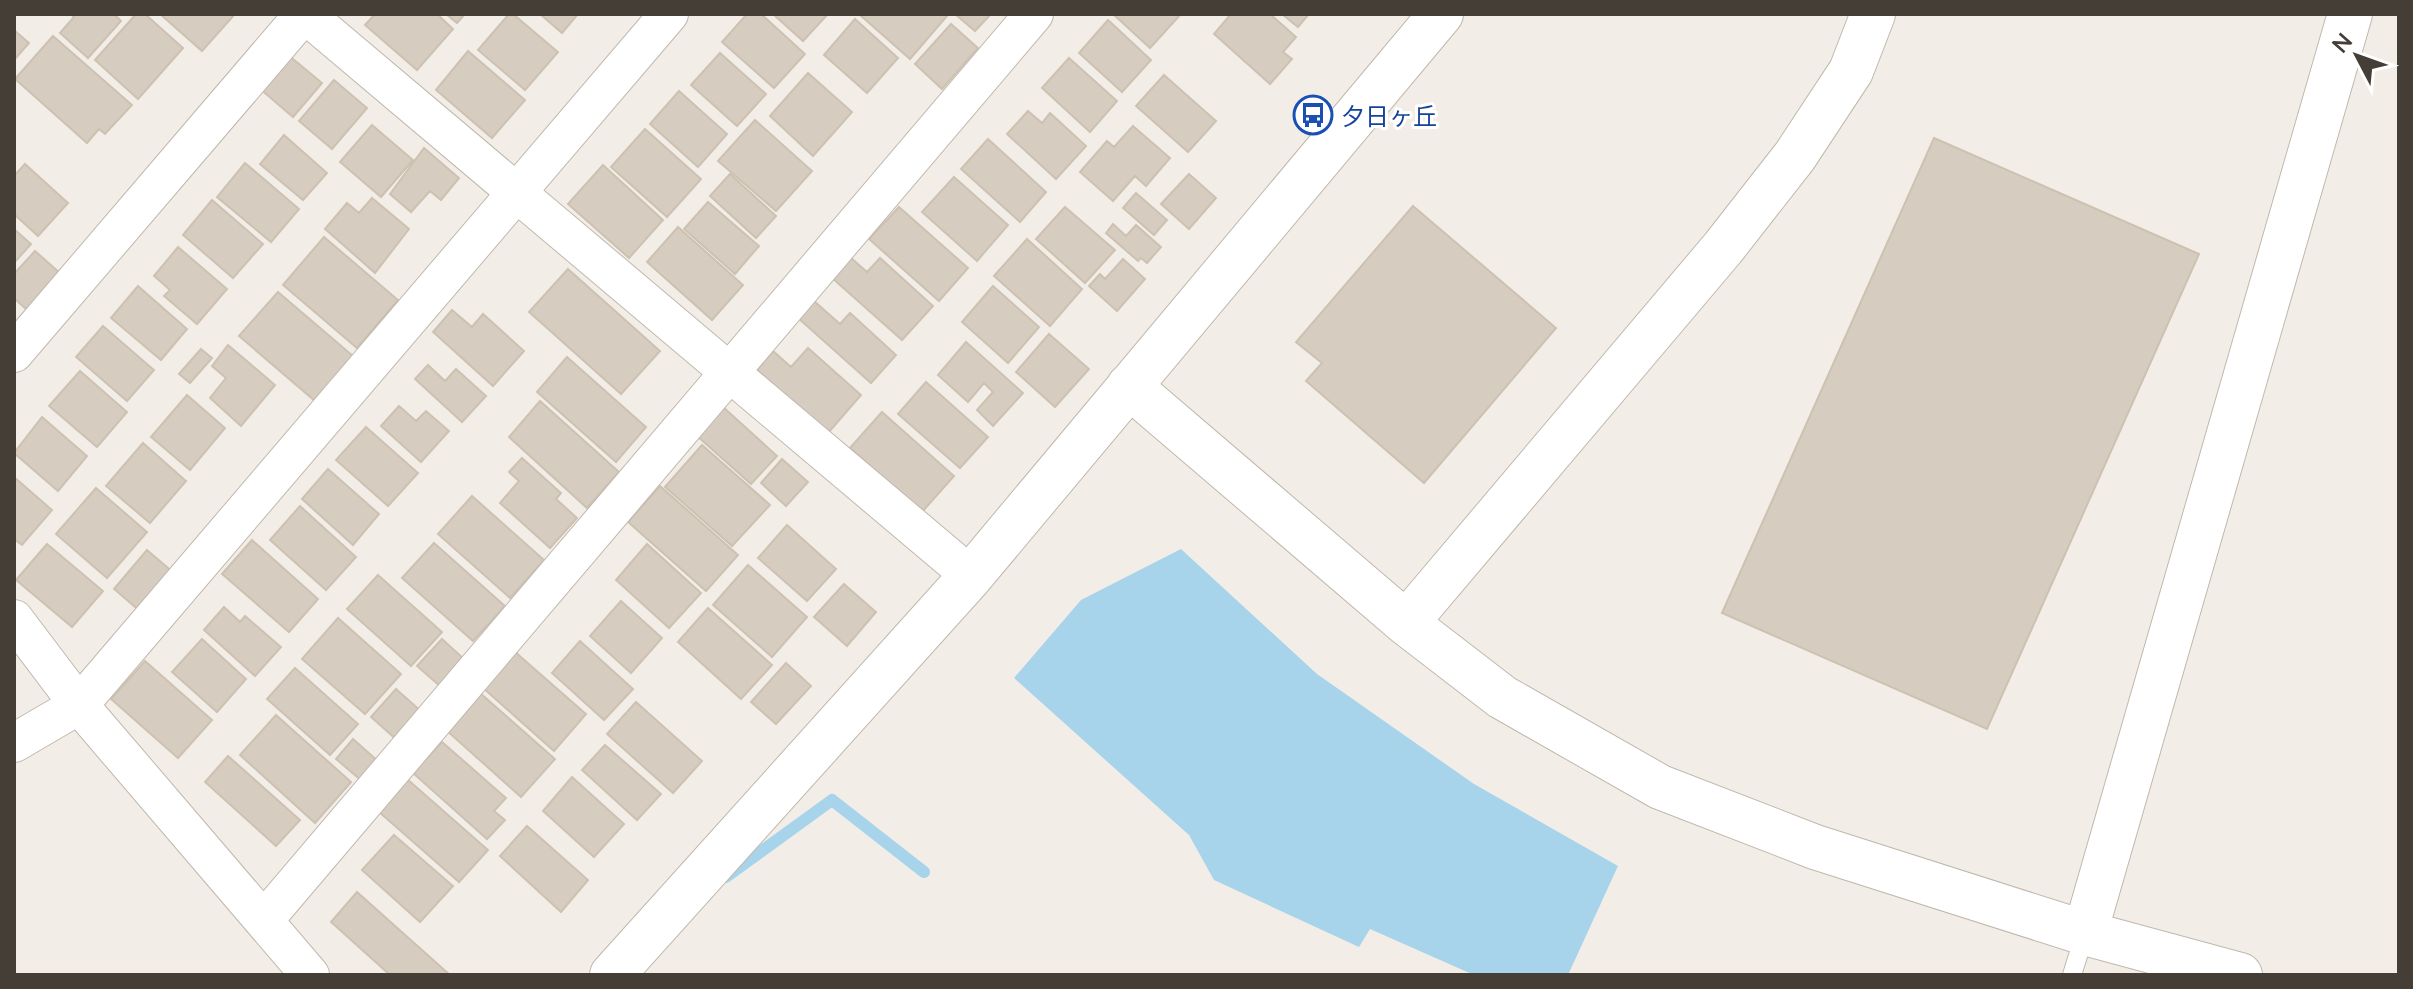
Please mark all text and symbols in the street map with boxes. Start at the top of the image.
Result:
north arrow [2317,16,2397,96]
text: N [2326,27,2357,58]
bus stop icon: 夕日ヶ丘 [1292,94,1334,136]
place label: 夕日ヶ丘 [1341,101,1437,130]

